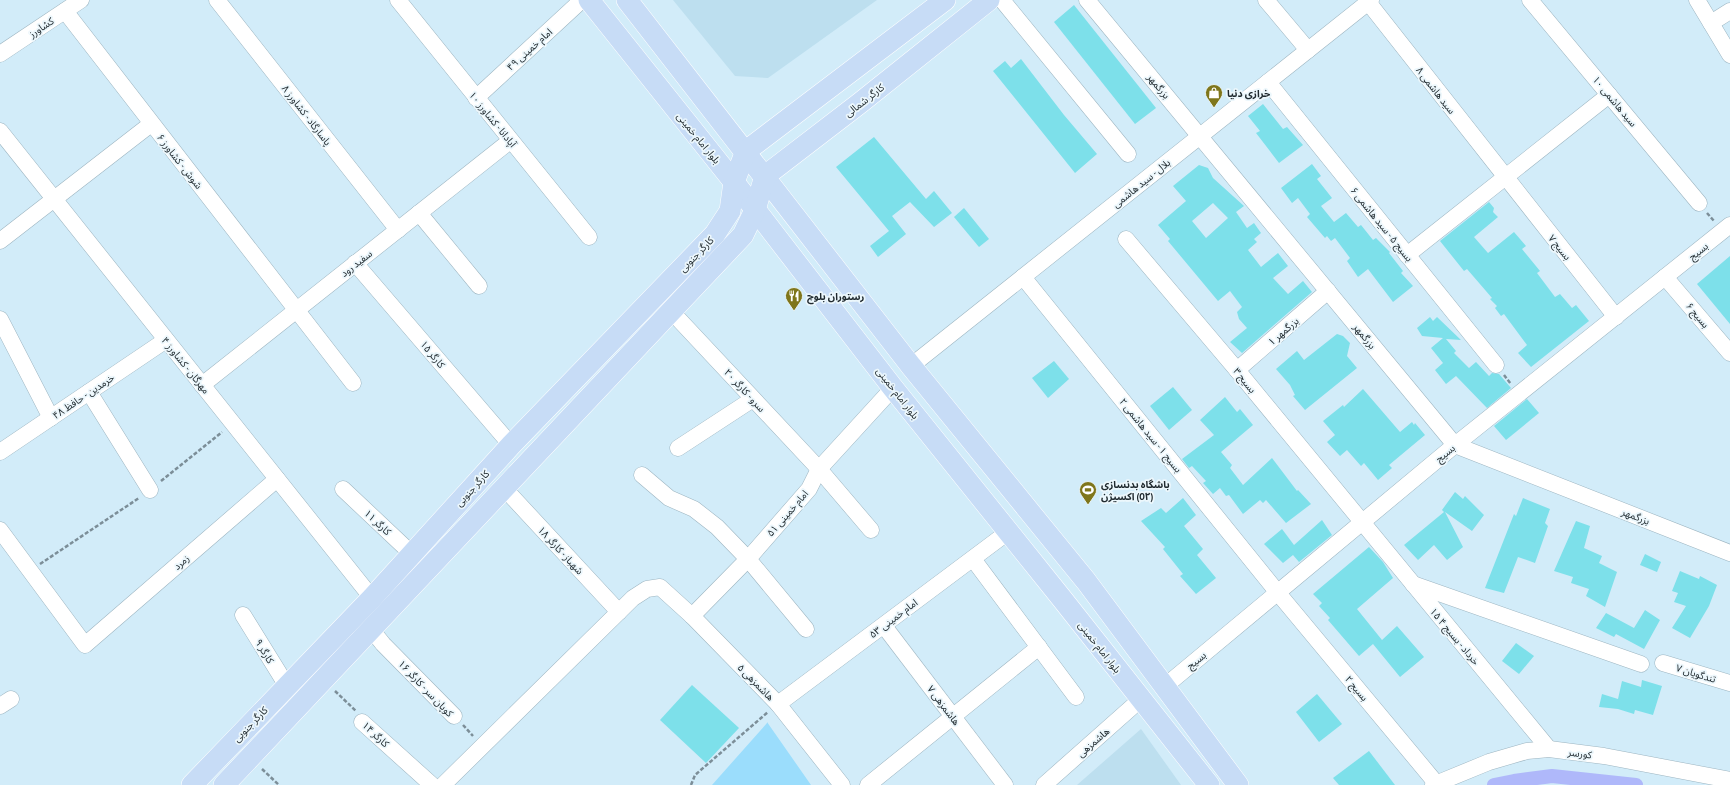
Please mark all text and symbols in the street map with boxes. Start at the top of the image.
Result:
street label: کشاورز [25,14,57,41]
street label: امام خمینی ۴۹ [504,25,556,75]
street label: سید هاشمی ۸ [1413,64,1458,117]
street label: بزرگمهر [1144,70,1173,102]
street label: سید هاشمی ۱۰ [1590,73,1640,129]
street label: کارگر شمالی [842,80,888,120]
street label: پاسارگاد - کشاورز ۸ [279,82,334,148]
shop icon: خرازی دنیا [1204,83,1224,108]
place label: خرازی دنیا [1227,87,1271,100]
street label: آپادانا - کشاورز ۱۰ [466,89,520,151]
street label: بلوار امام خمینی [672,110,723,168]
street label: شوش - کشاورز ۶ [154,131,205,192]
street label: بلال - سید هاشمی [1110,156,1173,211]
street label: بسیج ۵ - سید هاشمی ۶ [1347,184,1416,265]
street label: بسیج ۷ [1545,232,1574,264]
street label: کارگر جنوبی [676,233,717,275]
street label: بسیج [1686,239,1712,264]
street label: سفید رود [338,247,375,280]
restaurant icon: رستوران بلوچ [784,286,804,311]
place label: رستوران بلوچ [807,290,864,305]
street label: بسیج ۶ [1682,300,1712,332]
street label: بزرگمهر ۱ [1265,314,1302,348]
street label: بزرگمهر [1350,320,1379,352]
street label: مهرگان - کشاورز ۴ [159,334,212,396]
street label: کارگر ۱۵ [417,338,448,371]
street label: بلوار امام خمینی [872,365,922,423]
street label: بسیج ۳ [1230,365,1259,397]
street label: سرو - کارگر ۲۰ [721,366,768,415]
street label: خرمدین - حافظ ۴۸ [50,371,117,422]
street label: بسیج ۱ - سید هاشمی ۲ [1116,395,1185,476]
street label: بسیج [1433,441,1459,466]
street label: کارگر جنوبی [453,467,493,509]
place label: باشگاه بدنسازی اکسیژن (O۲) [1101,478,1170,503]
sports icon: باشگاه بدنسازی اکسیژن (O۲) [1078,480,1098,505]
street label: امام خمینی ۵۱ [764,487,813,541]
street label: بزرگمهر [1619,505,1652,528]
street label: کارگر ۱۱ [362,507,394,539]
street label: شهباز - کارگر ۱۸ [535,524,586,577]
street label: زمرد [171,552,192,573]
street label: امام خمینی ۵۳ [867,596,921,642]
street label: ۱۵ خرداد - بسیج ۴ [1426,605,1482,668]
street label: بلوار امام خمینی [1074,619,1124,677]
street label: کارگر ۹ [252,637,277,667]
street label: بسیج [1184,648,1210,673]
street label: کوپان سر - کارگر ۱۶ [395,657,457,720]
street label: هاشمزهی ۵ [735,661,777,704]
street label: تندگویان ۷ [1674,661,1718,686]
street label: بسیج ۲ [1341,673,1371,705]
street label: هاشمزهی ۷ [924,683,963,728]
street label: کارگر جنوبی [230,703,271,745]
street label: کارگر ۱۴ [360,719,392,751]
street label: هاشمزهی [1074,725,1112,760]
street label: کورسر [1566,745,1594,762]

